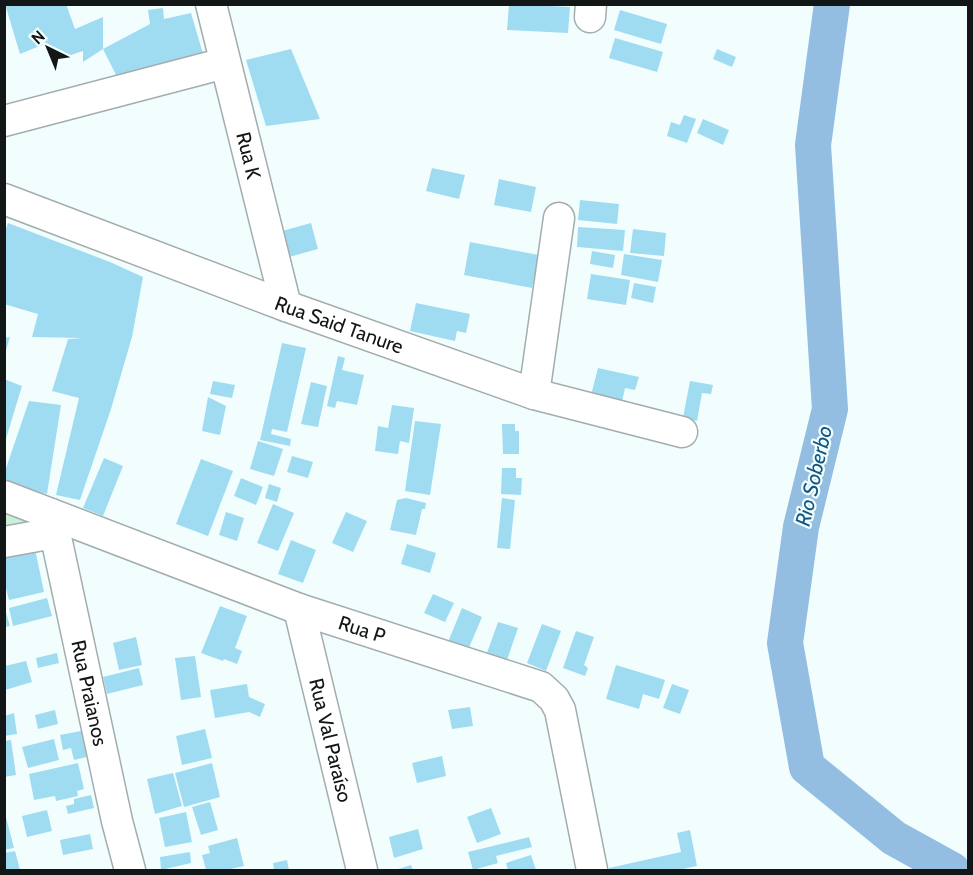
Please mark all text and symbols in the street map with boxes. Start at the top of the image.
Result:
north arrow [18,18,78,78]
text: N [27,27,49,48]
street label: Rua K [231,129,266,182]
street label: Rua Said Tanure [272,291,407,359]
water label: Rio Soberbo [790,423,837,528]
street label: Rua P [335,611,388,648]
street label: Rua Praianos [66,638,113,748]
street label: Rua Val Paraíso [304,676,357,805]

